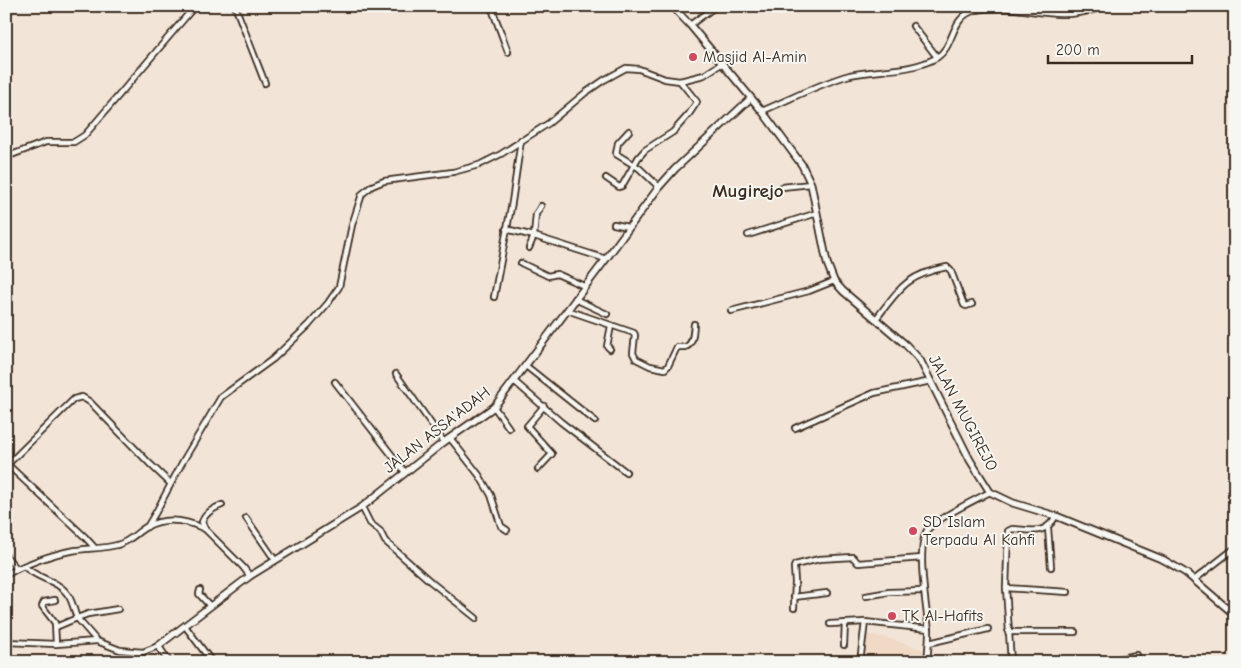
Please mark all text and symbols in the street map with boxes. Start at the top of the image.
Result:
scale bar [1048,32,1192,64]
text: 200 m [1056,41,1100,59]
place label: Masjid Al-Amin [703,48,807,66]
marker: Masjid Al-Amin [687,51,699,63]
district label: Mugirejo [712,180,784,202]
street label: JALAN MUGIREJO [925,352,1001,474]
street label: JALAN ASSA'ADAH [380,383,494,477]
place label: SD Islam Terpadu Al Kahfi [923,513,1035,549]
marker: SD Islam Terpadu Al Kahfi [907,525,919,537]
place label: TK Al-Hafits [902,607,983,625]
marker: TK Al-Hafits [886,610,898,622]

